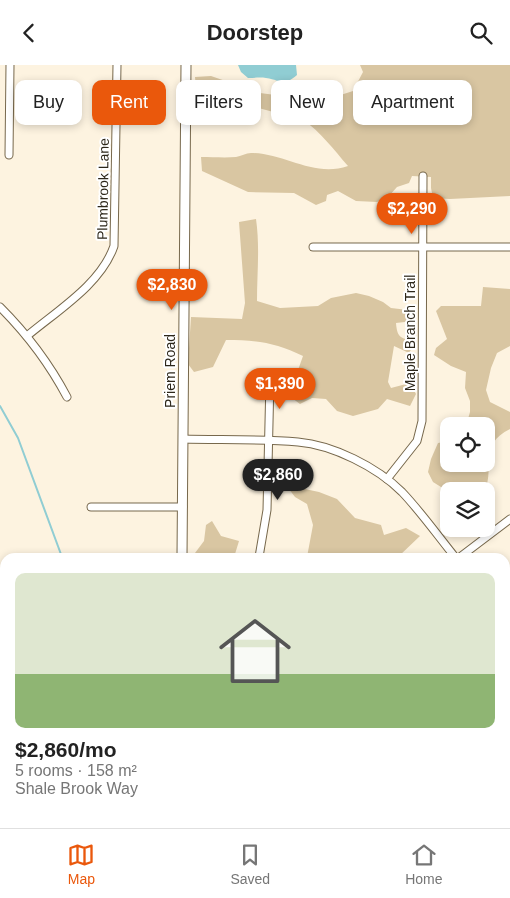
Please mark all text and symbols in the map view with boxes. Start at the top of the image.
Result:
icon: back [15,19,43,47]
icon: search [467,19,495,47]
text: Doorstep [207,20,303,45]
chip: Buy [15,80,82,125]
chip: Rent [92,80,166,125]
chip: Filters [176,80,261,125]
chip: New [271,80,343,125]
chip: Apartment [353,80,472,125]
street label: Plumbrook Lane [94,138,112,240]
pin: $2,290 [371,193,453,235]
text: $2,290 [388,200,436,217]
pin: $2,830 [131,269,213,311]
street label: Maple Branch Trail [402,275,418,391]
text: $2,830 [148,276,196,293]
street label: Priem Road [162,334,178,408]
pin: $1,390 [239,367,321,410]
text: $1,390 [256,375,304,392]
map controls [440,417,495,537]
button: locate [440,417,495,472]
pin: $2,860 [237,459,319,501]
text: $2,860 [254,466,302,483]
button: layers [440,482,495,537]
icon: home [210,606,300,696]
text: $2,860/mo [15,738,117,761]
text: 5 rooms · 158 m² [15,762,137,779]
text: Shale Brook Way [15,780,138,797]
tab: Map [67,841,95,887]
tab: Saved [230,841,270,887]
tab: Home [405,841,442,887]

